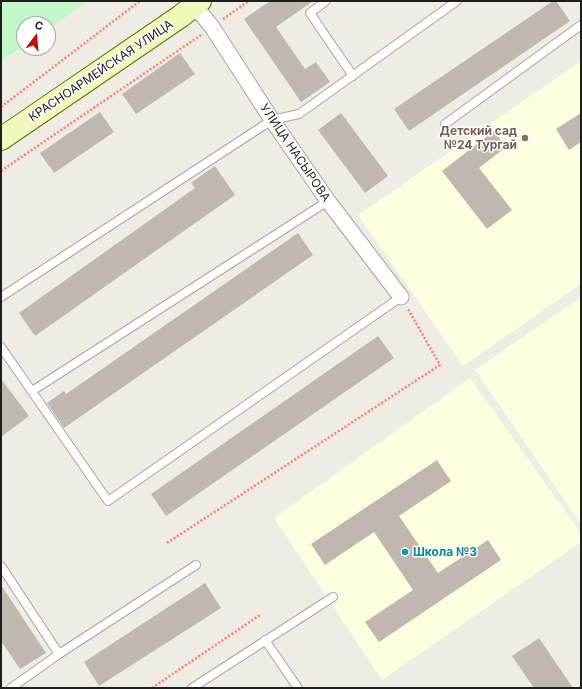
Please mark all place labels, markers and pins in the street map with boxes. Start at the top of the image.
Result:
place label: Детский сад №24 Тургай [440,124,517,152]
marker: Детский сад №24 Тургай [520,133,530,143]
place label: Школа №3 [413,545,477,559]
marker: Школа №3 [400,547,410,557]

